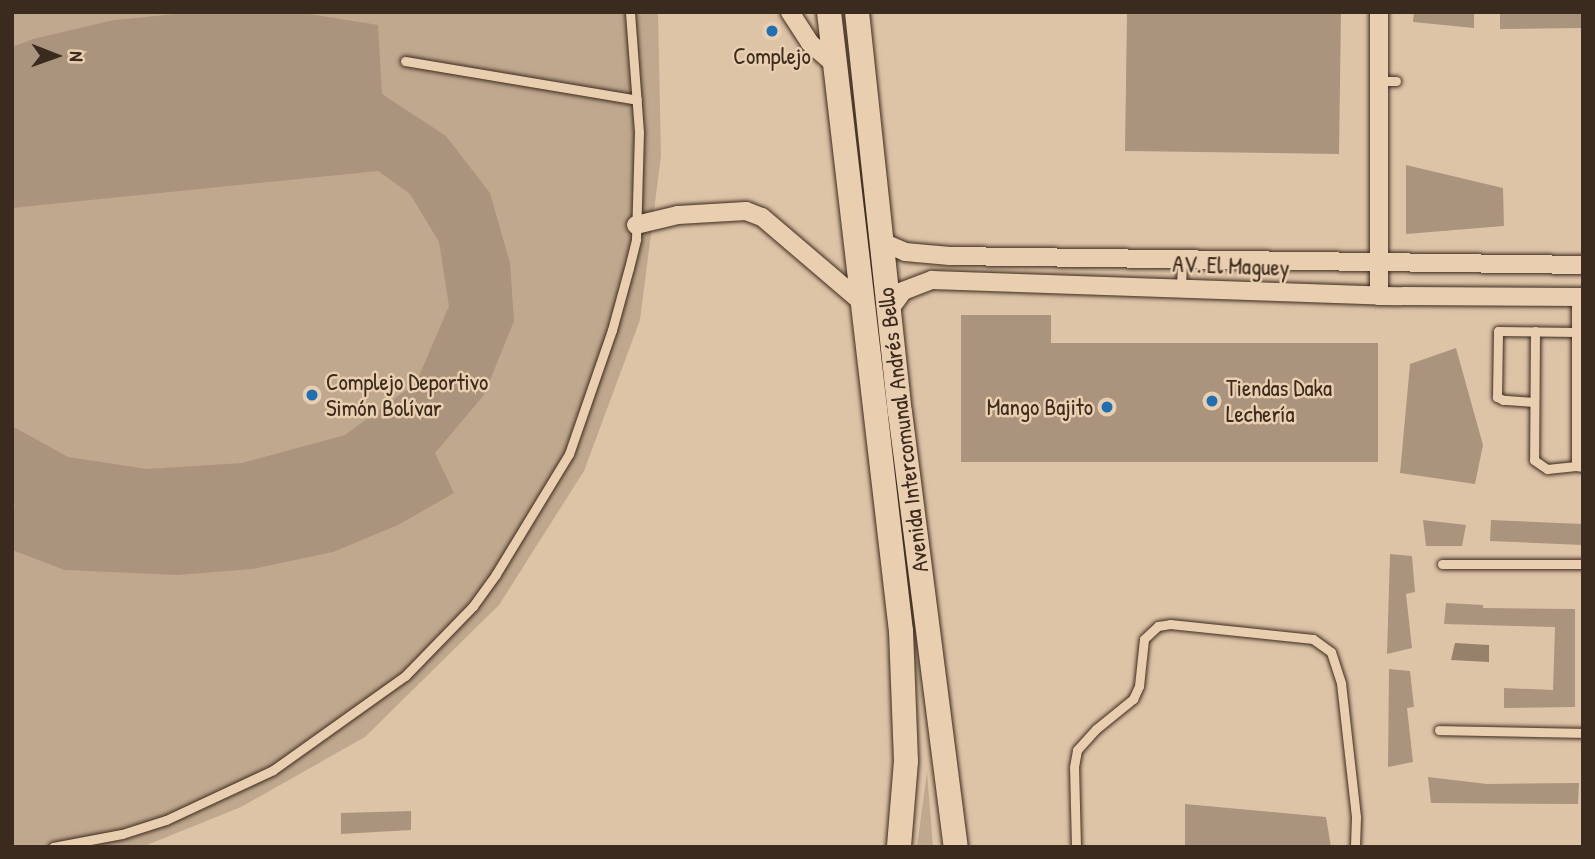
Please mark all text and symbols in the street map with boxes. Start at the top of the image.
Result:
north arrow [21,21,91,91]
marker: Complejo [764,23,780,39]
place label: Complejo [733,42,811,70]
text: N [64,51,90,62]
street label: AV. El Maguey [1172,250,1290,282]
street label: Avenida Intercomunal Andrés Bello [872,286,934,574]
place label: Complejo Deportivo Simón Bolívar [326,368,488,422]
place label: Tiendas Daka Lechería [1226,374,1332,428]
marker: Complejo Deportivo Simón Bolívar [304,387,320,403]
place label: Mango Bajito [987,393,1093,421]
marker: Tiendas Daka Lechería [1204,393,1220,409]
marker: Mango Bajito [1099,399,1115,415]

